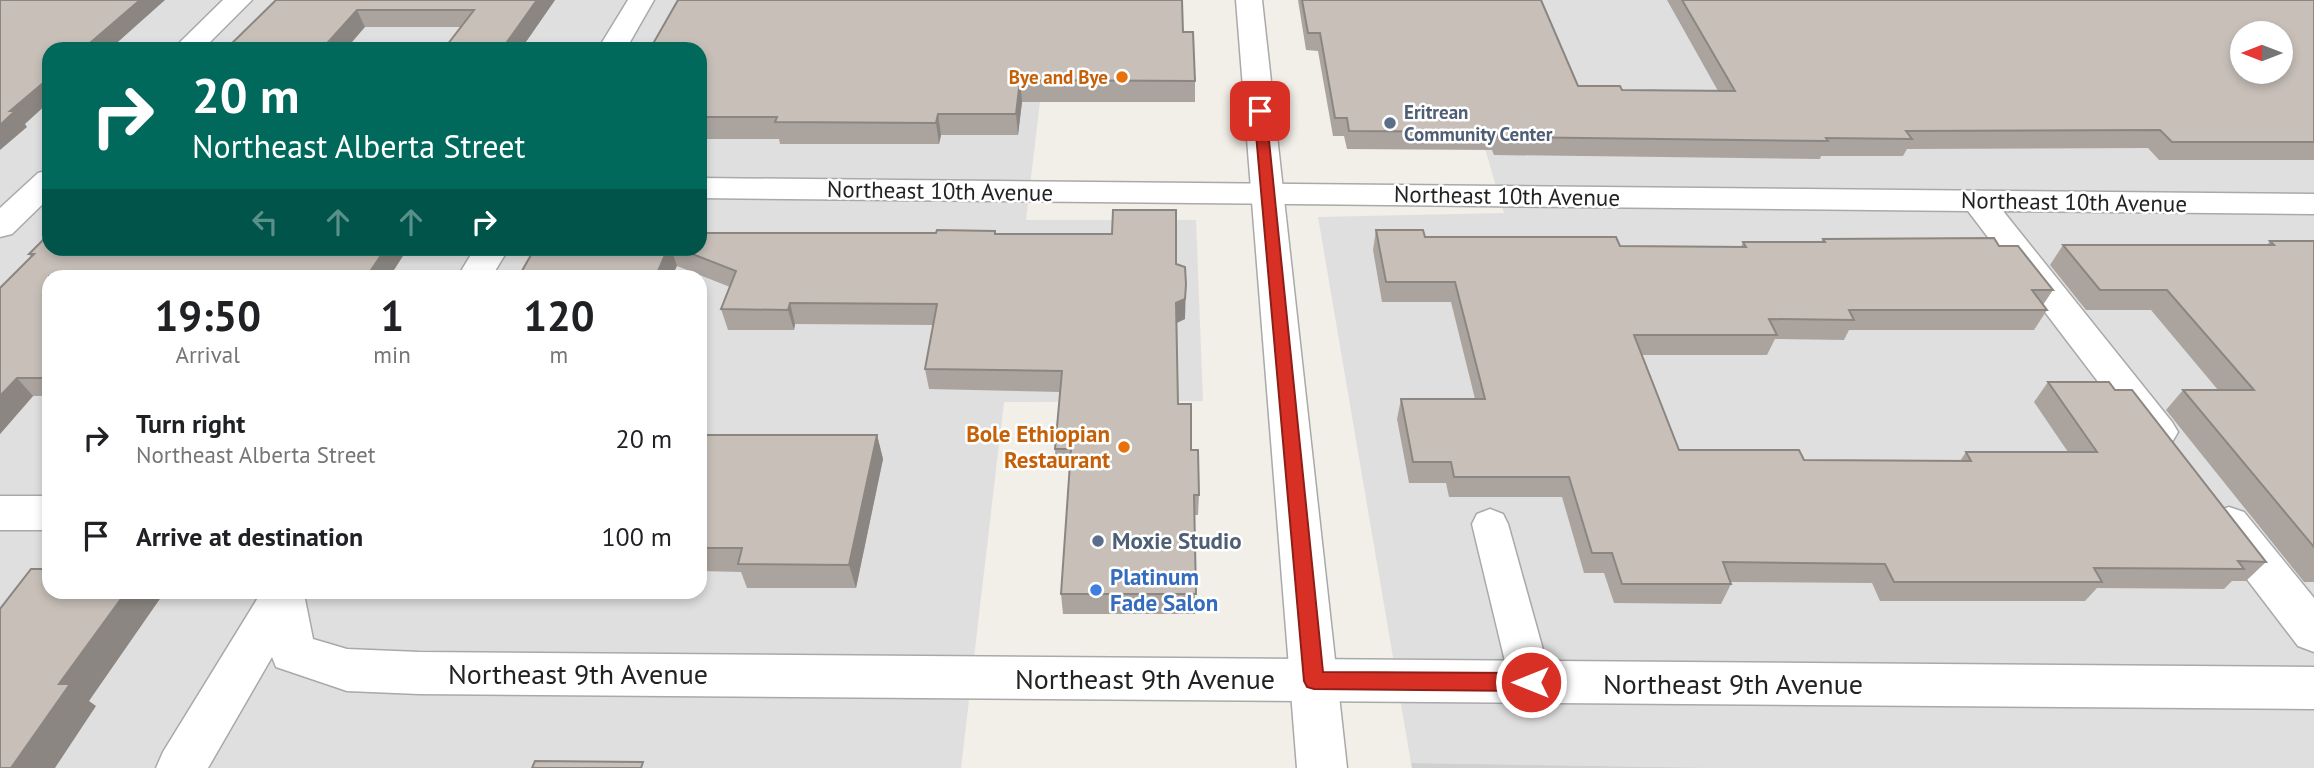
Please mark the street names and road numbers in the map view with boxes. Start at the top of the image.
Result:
street label: Northeast 10th Avenue [827,174,1053,207]
street label: Northeast 10th Avenue [1394,179,1620,212]
street label: Northeast 10th Avenue [1961,185,2187,218]
street label: Northeast 9th Avenue [448,655,708,692]
street label: Northeast 9th Avenue [1015,660,1275,697]
street label: Northeast 9th Avenue [1603,665,1863,702]

